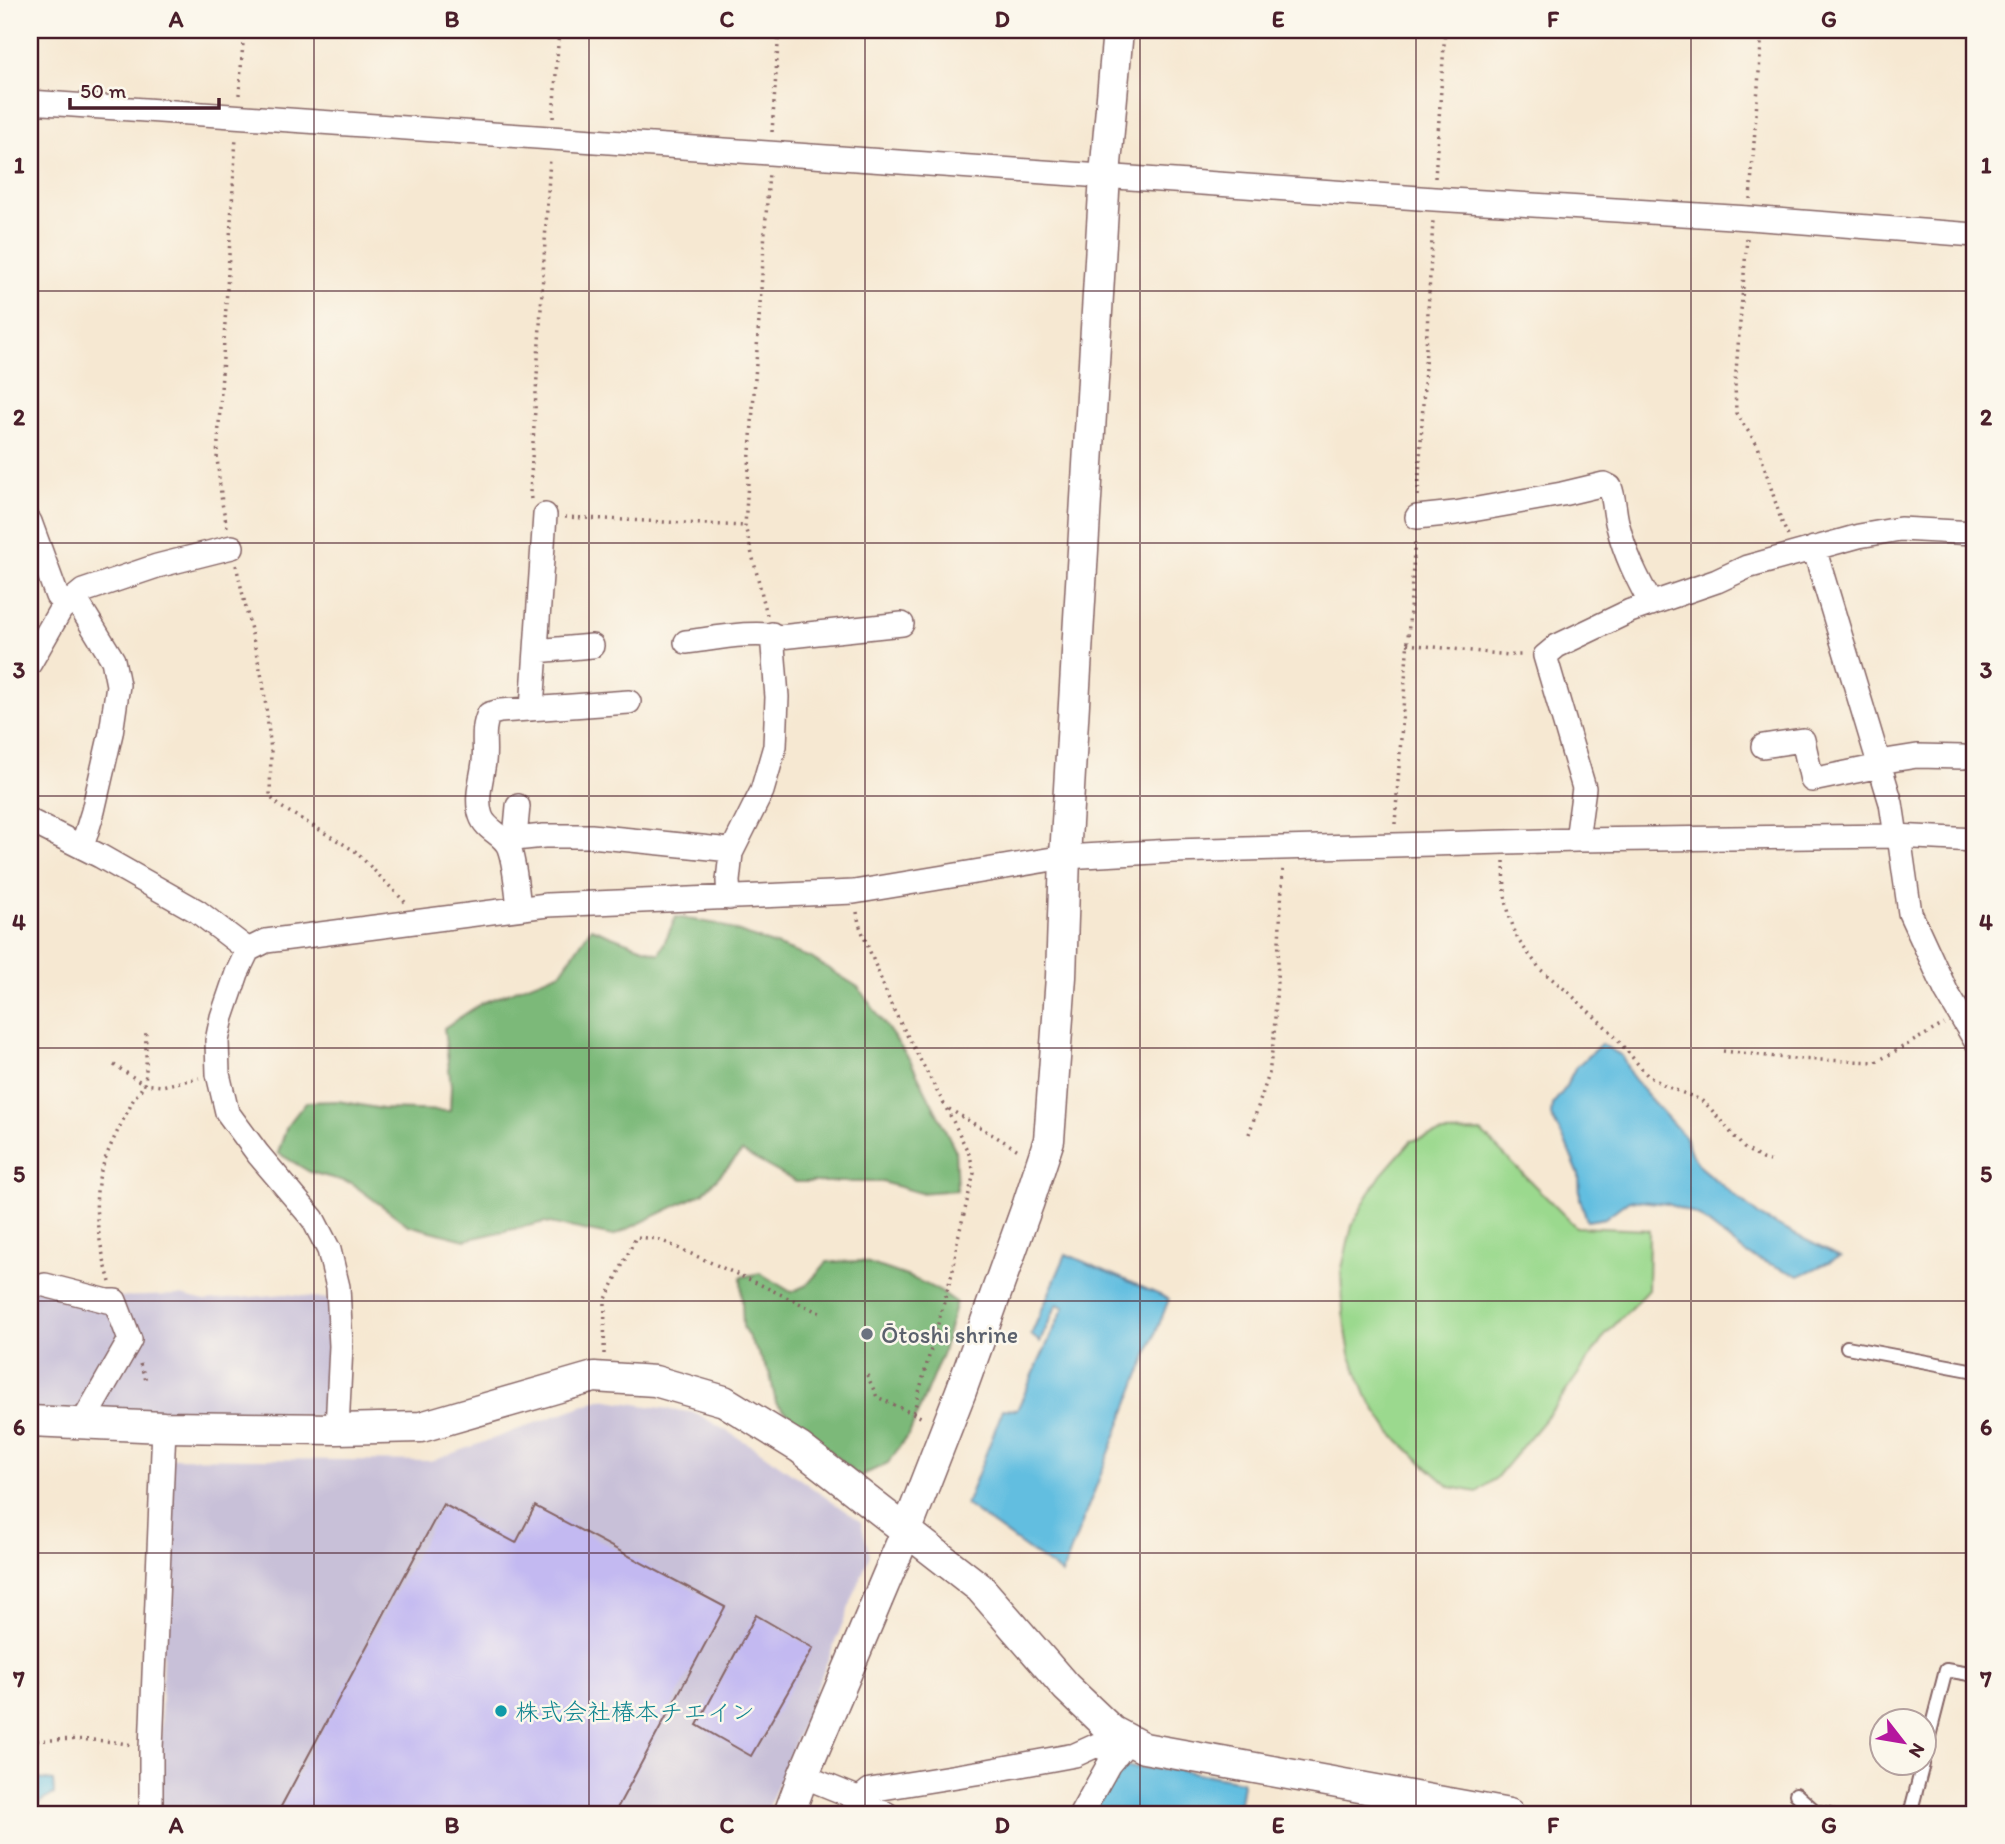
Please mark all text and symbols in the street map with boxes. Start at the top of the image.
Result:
text: A [168,5,184,33]
text: B [445,5,460,33]
text: C [720,5,735,33]
text: D [994,5,1010,33]
text: E [1272,5,1285,33]
text: F [1547,5,1560,33]
text: G [1821,5,1837,33]
scale bar [70,66,219,110]
text: 50 m [80,78,127,103]
text: 1 [14,151,25,179]
text: 1 [1981,151,1992,179]
text: 2 [13,403,26,431]
text: 2 [1980,403,1993,431]
text: 3 [13,656,26,684]
text: 3 [1980,656,1993,684]
text: 4 [12,908,26,936]
text: 4 [1979,908,1993,936]
text: 5 [13,1160,25,1188]
text: 5 [1980,1160,1992,1188]
place label: Ōtoshi shrine [881,1320,1018,1349]
marker: Ōtoshi shrine [859,1326,875,1342]
text: 6 [13,1413,25,1441]
text: 6 [1980,1413,1992,1441]
text: 7 [12,1665,25,1693]
text: 7 [1979,1665,1992,1693]
place label: 株式会社椿本チエイン [515,1697,755,1726]
marker: 株式会社椿本チエイン [493,1703,509,1719]
north arrow [1868,1708,1938,1778]
text: N [1904,1739,1930,1762]
text: A [168,1811,184,1839]
text: B [445,1811,460,1839]
text: C [720,1811,735,1839]
text: D [994,1811,1010,1839]
text: E [1272,1811,1285,1839]
text: F [1547,1811,1560,1839]
text: G [1821,1811,1837,1839]

